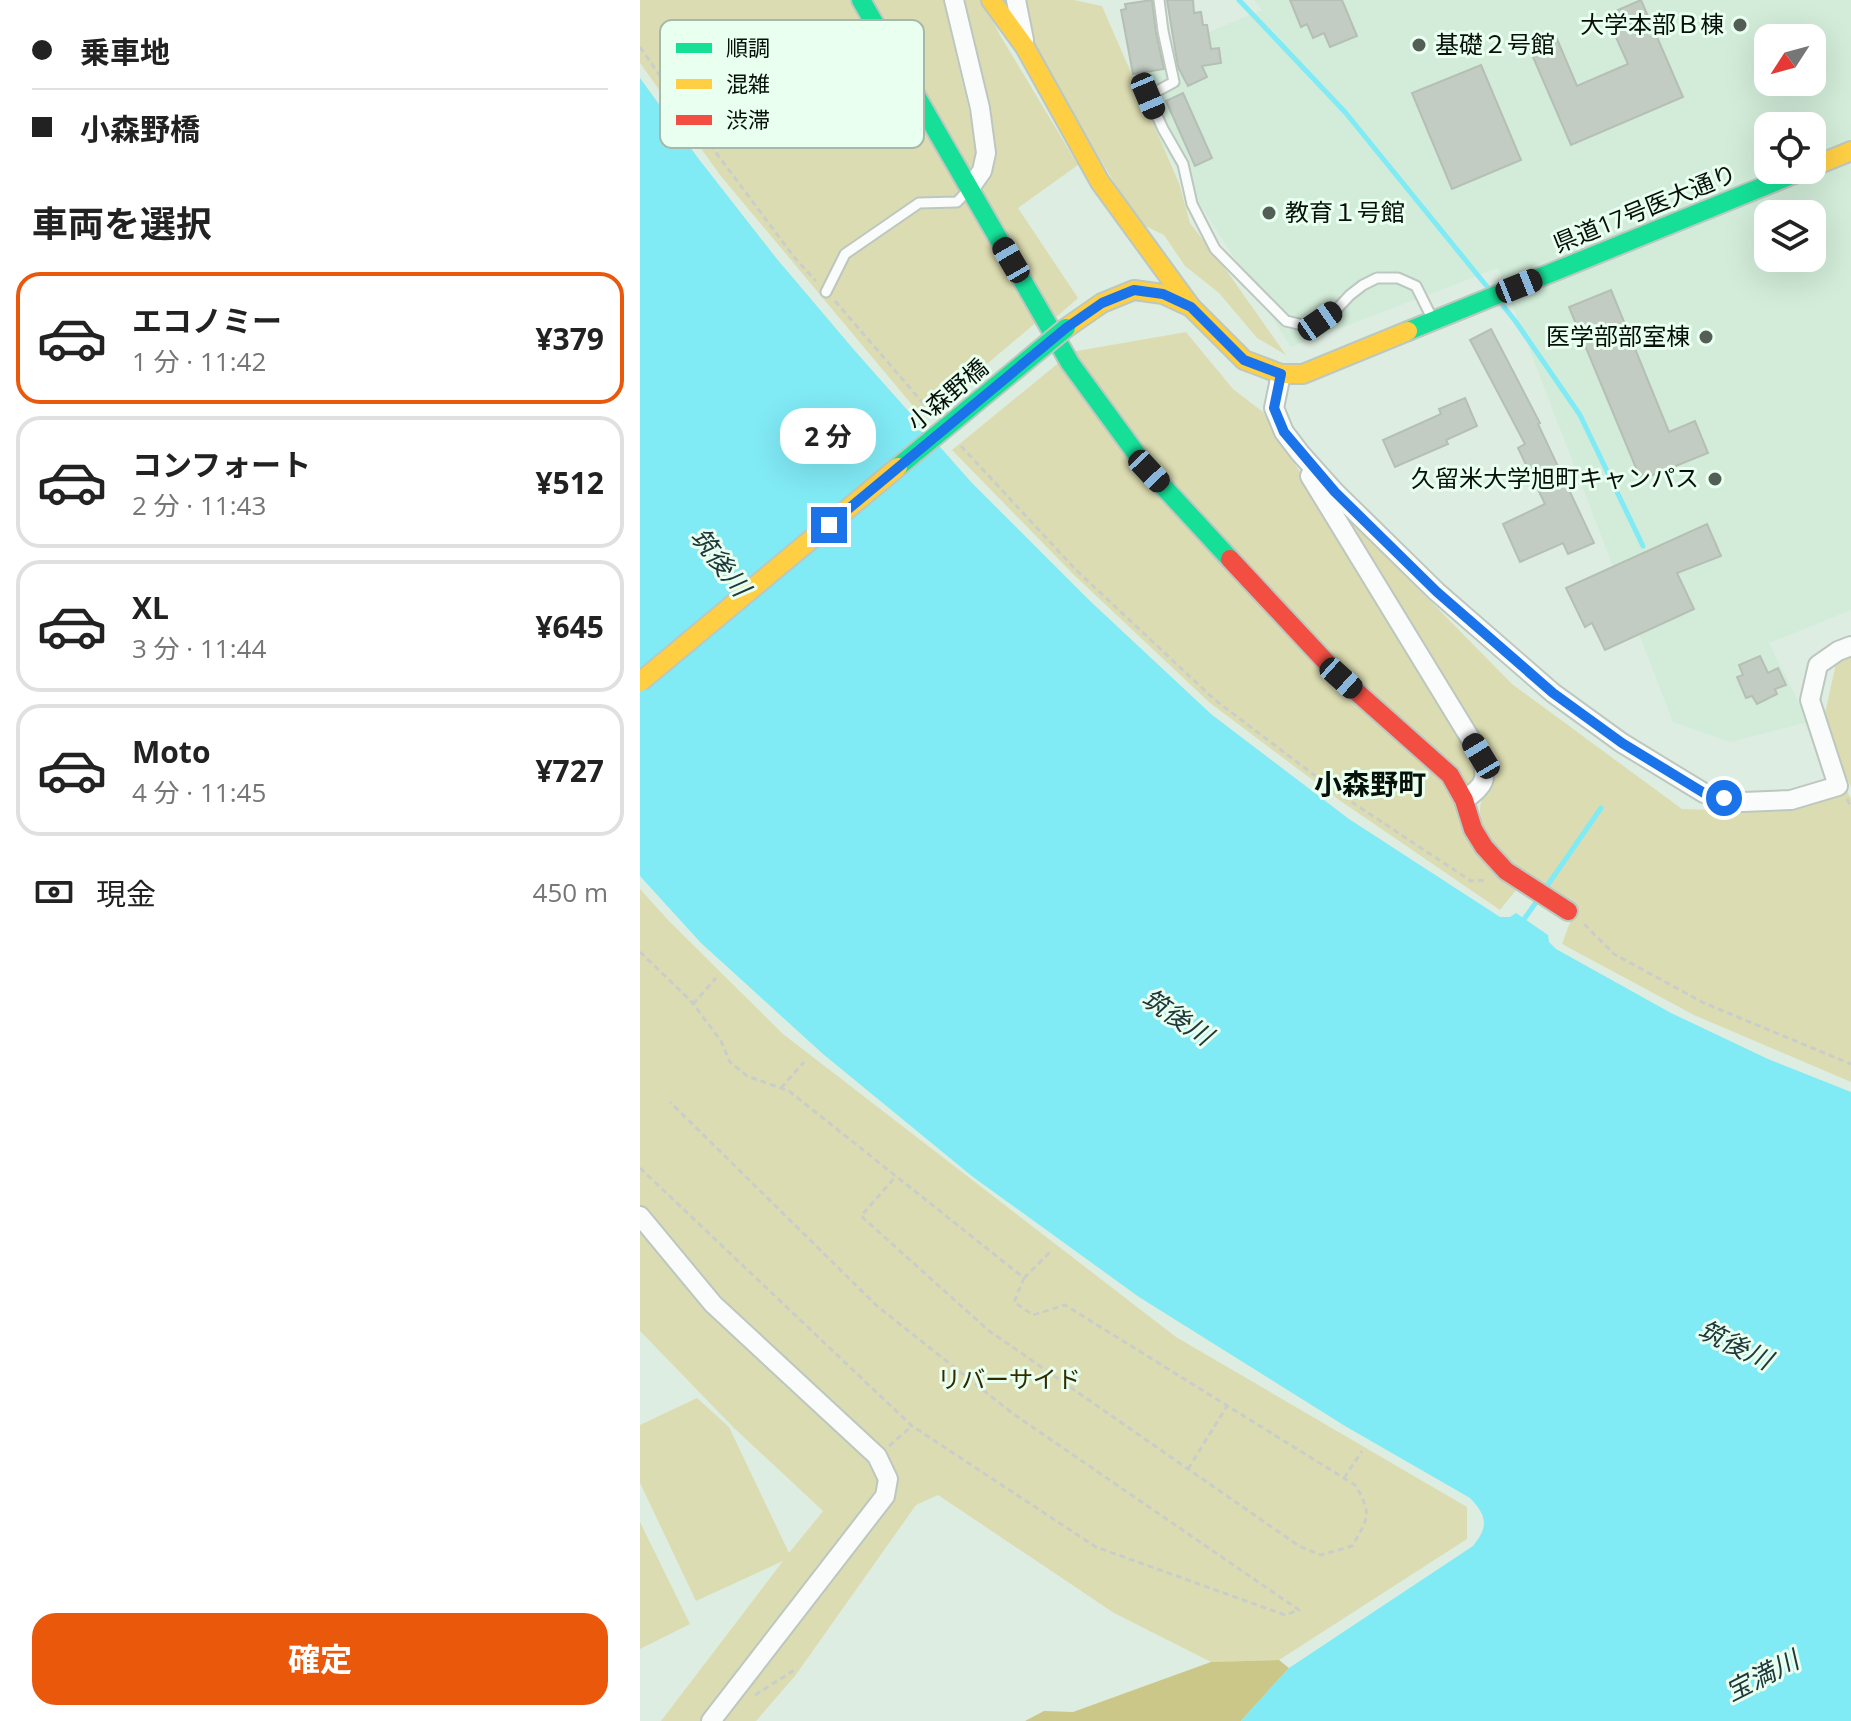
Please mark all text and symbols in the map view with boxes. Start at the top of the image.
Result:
place label: 大学本部Ｂ棟 [1580,7,1724,40]
marker: 大学本部Ｂ棟 [1731,16,1749,34]
legend [660,20,924,148]
north arrow [1754,24,1826,96]
map controls [1754,24,1826,272]
place label: 基礎２号館 [1435,27,1555,60]
text: 乗車地 [80,31,170,72]
text: 順調 [726,32,770,62]
marker: 基礎２号館 [1410,36,1428,54]
text: 混雑 [726,68,770,98]
car [1128,69,1168,123]
text: 渋滞 [726,104,770,134]
text: 小森野橋 [80,108,200,149]
button: locate [1754,112,1826,184]
street label: 県道17号医大通り [1548,156,1741,260]
place label: 教育１号館 [1285,195,1405,228]
text: 車両を選択 [32,199,212,248]
button: layers [1754,200,1826,272]
marker: 教育１号館 [1260,204,1278,222]
car [989,233,1033,287]
car [1492,266,1546,306]
car [1293,297,1347,345]
text: エコノミー [132,300,282,341]
icon: car [36,302,108,374]
text: ¥379 [535,318,604,359]
place label: 医学部部室棟 [1546,319,1690,352]
marker: 医学部部室棟 [1697,328,1715,346]
text: 1 分 · 11:42 [132,343,266,379]
street label: 小森野橋 [900,350,994,437]
callout: 2 分 [781,409,877,465]
text: 2 分 [804,418,852,454]
text: コンフォート [132,444,311,485]
car [1124,445,1174,497]
icon: car [36,446,108,518]
place label: 久留米大学旭町キャンパス [1411,461,1699,494]
text: ¥512 [535,462,604,503]
marker: 久留米大学旭町キャンパス [1706,470,1724,488]
text: 2 分 · 11:43 [132,487,266,523]
route end [811,507,847,543]
water label: 筑後川 [683,520,761,606]
text: XL [132,587,169,628]
icon: car [36,590,108,662]
text: ¥645 [535,606,604,647]
text: 3 分 · 11:44 [132,630,266,666]
car [1315,653,1367,703]
car [1458,729,1504,783]
text: Moto [132,731,210,772]
icon: car [36,734,108,806]
text: ¥727 [535,750,604,791]
district label: 小森野町 [1314,764,1426,802]
text: 4 分 · 11:45 [132,774,266,810]
route start [1706,780,1742,816]
icon: cash [32,870,76,914]
text: 現金 [96,873,156,914]
text: 450 m [533,874,608,910]
water label: 筑後川 [1135,979,1222,1055]
water label: 筑後川 [1692,1311,1781,1379]
park label: リバーサイド [937,1362,1081,1395]
button: 確定 [32,1613,608,1705]
water label: 宝満川 [1719,1640,1807,1709]

